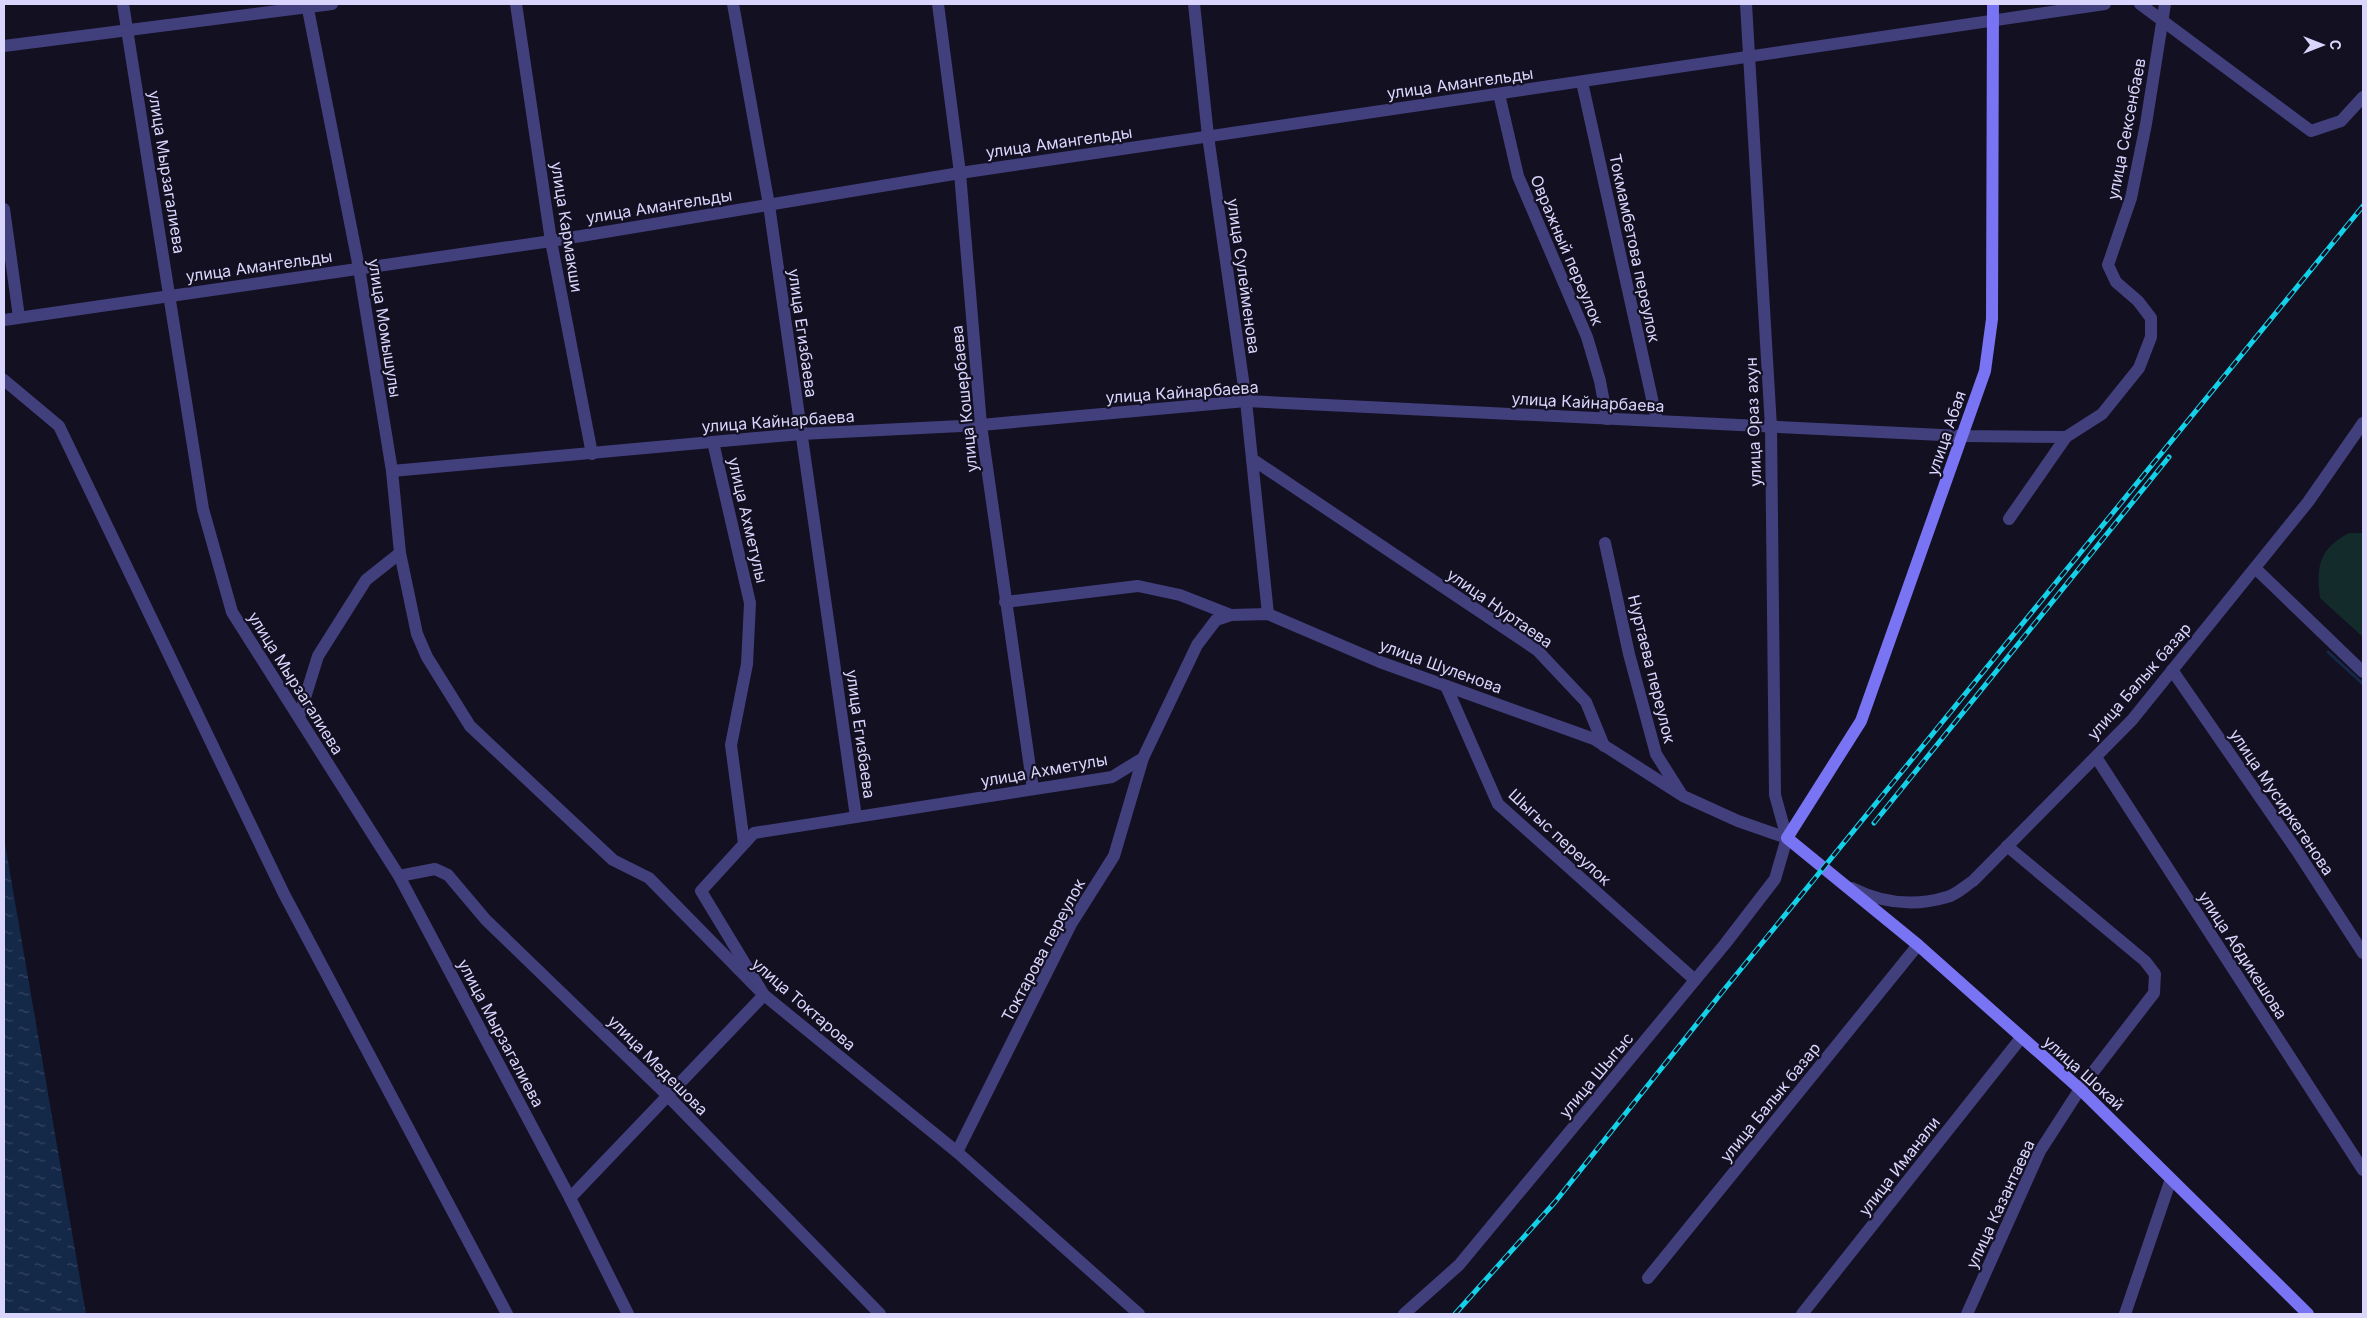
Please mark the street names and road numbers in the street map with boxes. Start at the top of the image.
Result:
street label: улица Сексенбаев [2102,56,2150,202]
street label: улица Амангельды [1385,63,1535,103]
street label: улица Мырзагалиева [144,89,190,255]
street label: улица Амангельды [984,122,1134,162]
street label: Токмамбетова переулок [1605,152,1665,344]
street label: улица Кармакши [547,160,587,294]
street label: Овражный переулок [1526,172,1608,329]
street label: улица Амангельды [584,185,734,227]
street label: улица Сулейменова [1223,197,1265,355]
street label: улица Амангельды [184,246,334,286]
street label: улица Момышулы [364,257,406,399]
street label: улица Егизбаева [784,267,822,399]
street label: улица Кошербаева [946,324,982,474]
street label: улица Ораз ахун [1741,357,1765,487]
street label: улица Кайнарбаева [1105,377,1259,407]
street label: улица Кайнарбаева [1511,388,1665,416]
street label: улица Абая [1922,388,1970,478]
street label: улица Кайнарбаева [701,406,855,436]
street label: улица Ахметулы [724,455,772,585]
street label: улица Нуртаева [1443,564,1557,652]
street label: Нуртаева переулок [1624,593,1680,746]
street label: улица Мырзагалиева [244,608,348,758]
street label: улица Балык базар [2083,618,2195,744]
street label: улица Шуленова [1377,635,1505,697]
street label: улица Егизбаева [842,668,880,800]
street label: улица Мусиркегенова [2226,725,2338,879]
street label: улица Ахметулы [979,749,1109,791]
street label: Шыгыс переулок [1505,784,1616,890]
street label: Токтарова переулок [997,875,1089,1025]
street label: улица Абдикешова [2194,887,2292,1023]
street label: улица Токтарова [748,953,860,1055]
street label: улица Мырзагалиева [453,956,549,1110]
street label: улица Медешова [604,1011,712,1119]
street label: улица Шыгыс [1555,1028,1637,1122]
street label: улица Шокай [2039,1031,2129,1115]
street label: улица Балык базар [1715,1038,1825,1166]
street label: улица Иманали [1854,1112,1944,1220]
street label: улица Казантаева [1961,1136,2039,1272]

